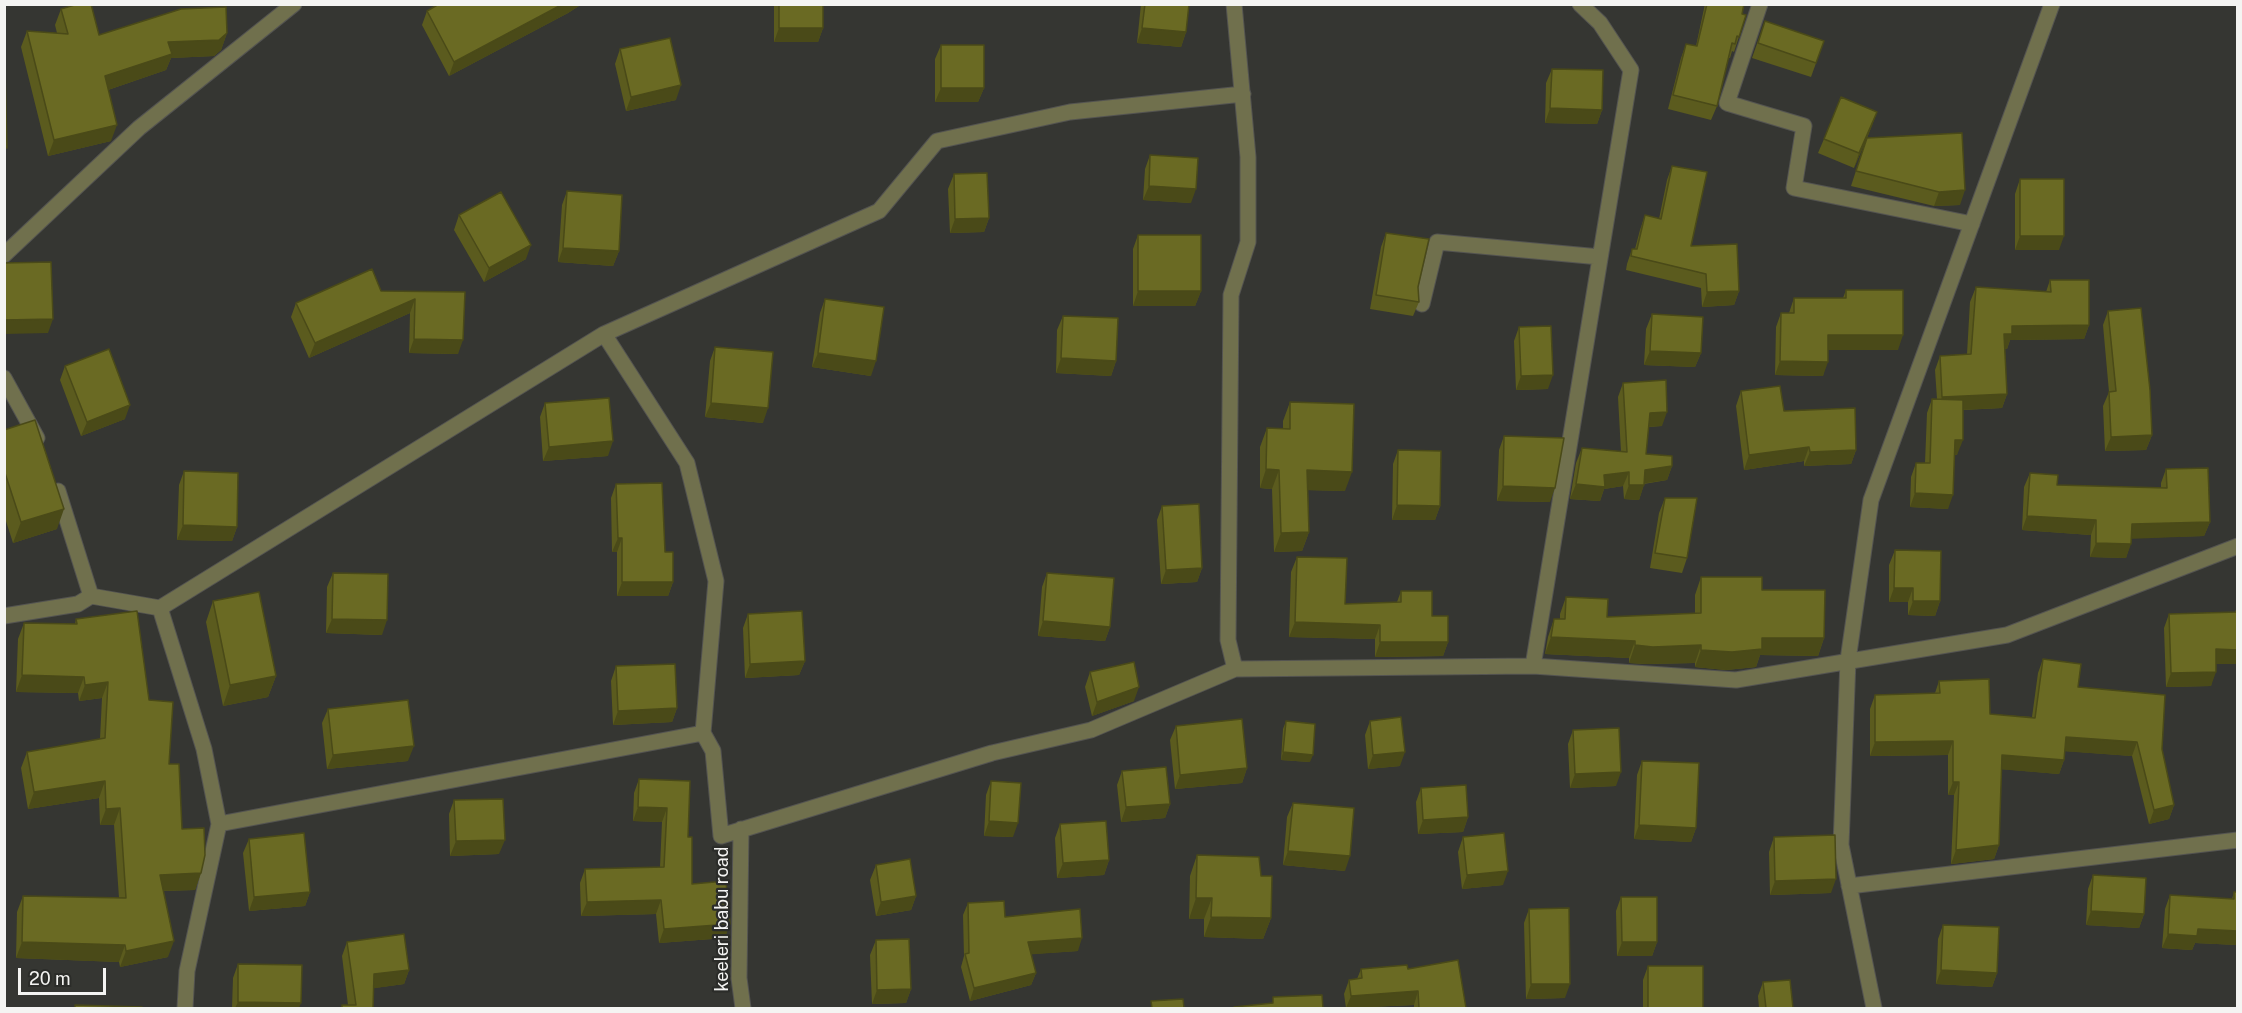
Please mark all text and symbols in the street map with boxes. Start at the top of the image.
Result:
street label: keeleri babu road [711,847,733,991]
scale bar [21,956,110,994]
text: 20 m [29,968,71,989]

